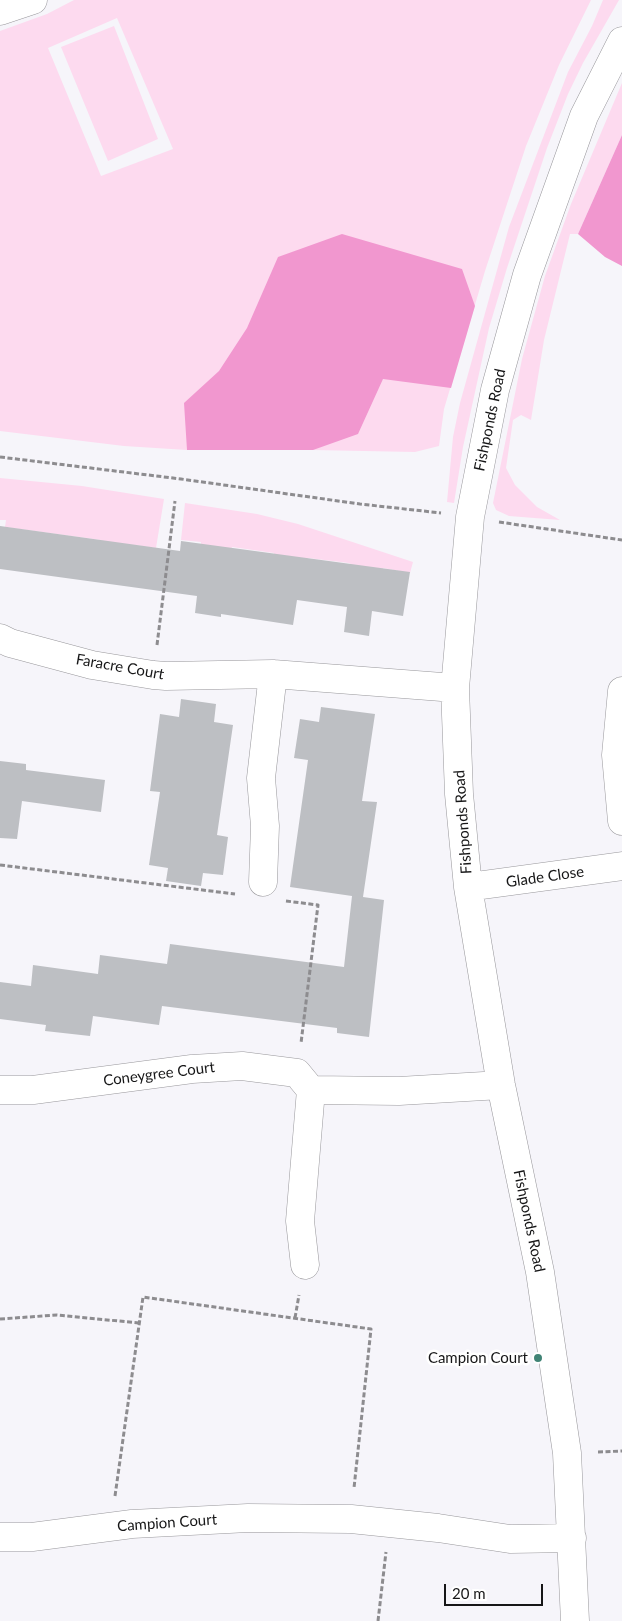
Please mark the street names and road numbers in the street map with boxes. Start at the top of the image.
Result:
street label: Fishponds Road [470,367,510,473]
street label: Faracre Court [74,650,166,684]
street label: Fishponds Road [450,769,476,875]
street label: Glade Close [505,863,585,891]
street label: Coneygree Court [102,1058,216,1090]
street label: Fishponds Road [509,1168,549,1274]
street label: Campion Court [116,1511,218,1535]

